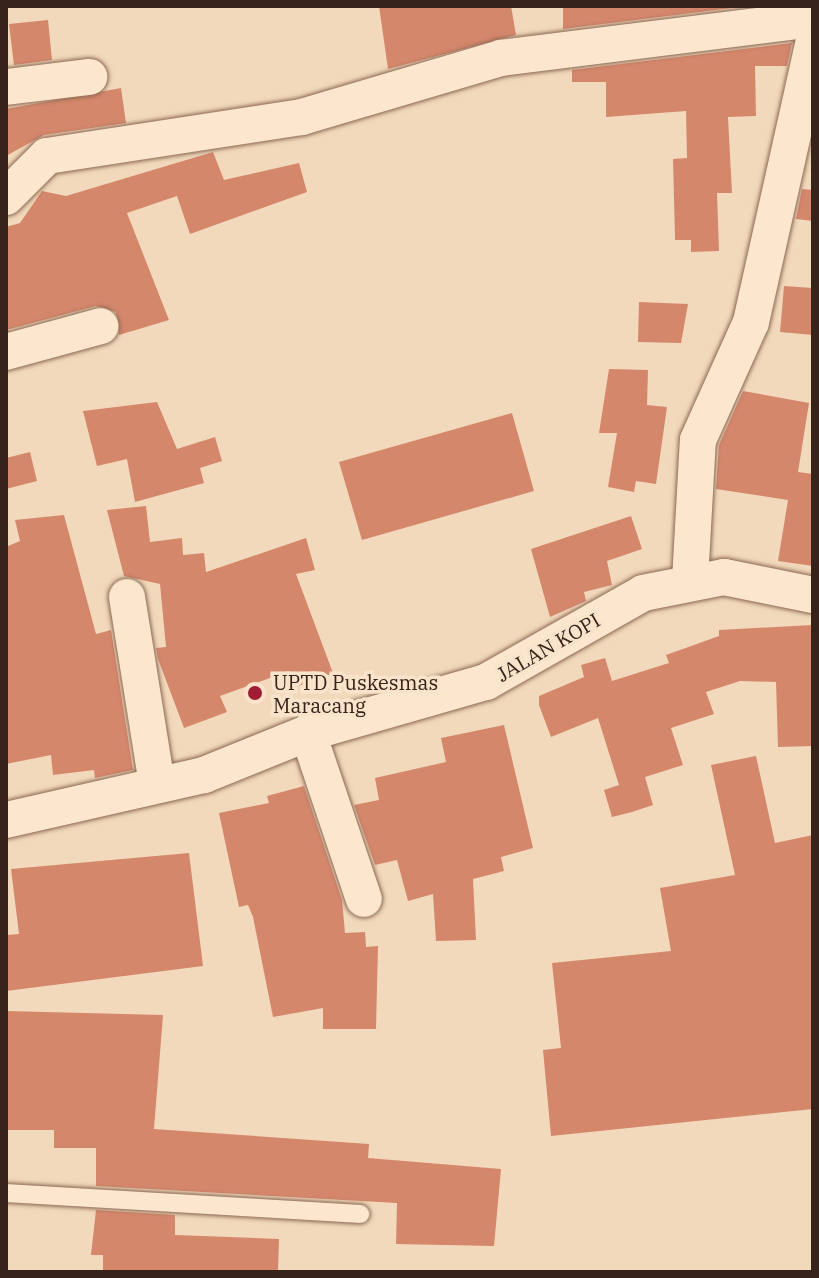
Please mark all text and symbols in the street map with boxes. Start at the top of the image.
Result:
street label: JALAN KOPI [492,608,604,686]
place label: UPTD Puskesmas Maracang [273,670,438,717]
marker: UPTD Puskesmas Maracang [244,682,266,704]

